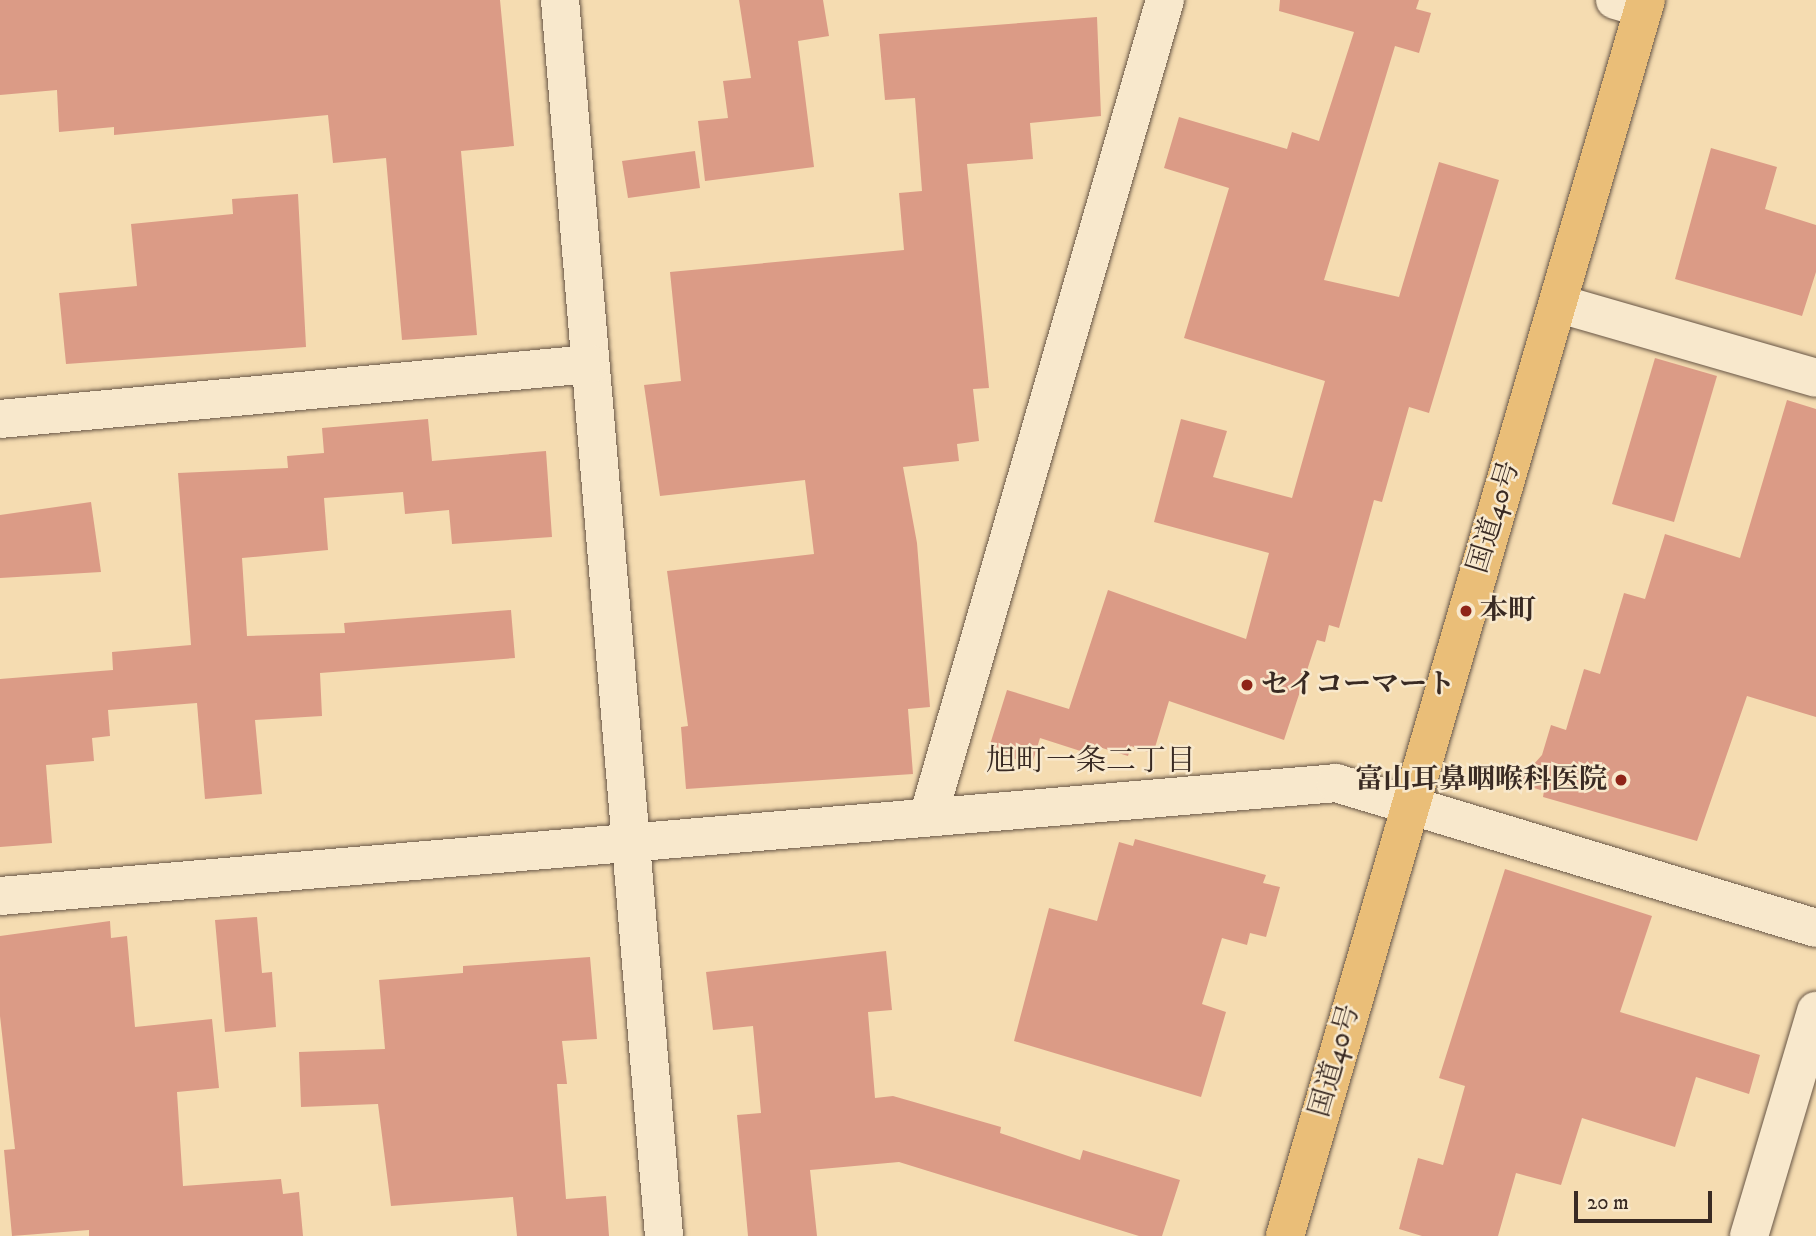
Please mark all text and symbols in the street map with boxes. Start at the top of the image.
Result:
street label: 国道40号 [1461,457,1527,577]
place label: 本町 [1480,594,1536,628]
marker: 本町 [1458,603,1474,619]
place label: セイコーマート [1261,668,1457,702]
marker: セイコーマート [1239,677,1255,693]
district label: 旭町一条二丁目 [986,744,1196,780]
place label: 富山耳鼻咽喉科医院 [1355,763,1607,797]
marker: 富山耳鼻咽喉科医院 [1613,772,1629,788]
street label: 国道40号 [1303,1001,1367,1121]
scale bar [1578,1176,1716,1220]
text: 20 m [1587,1190,1629,1216]

